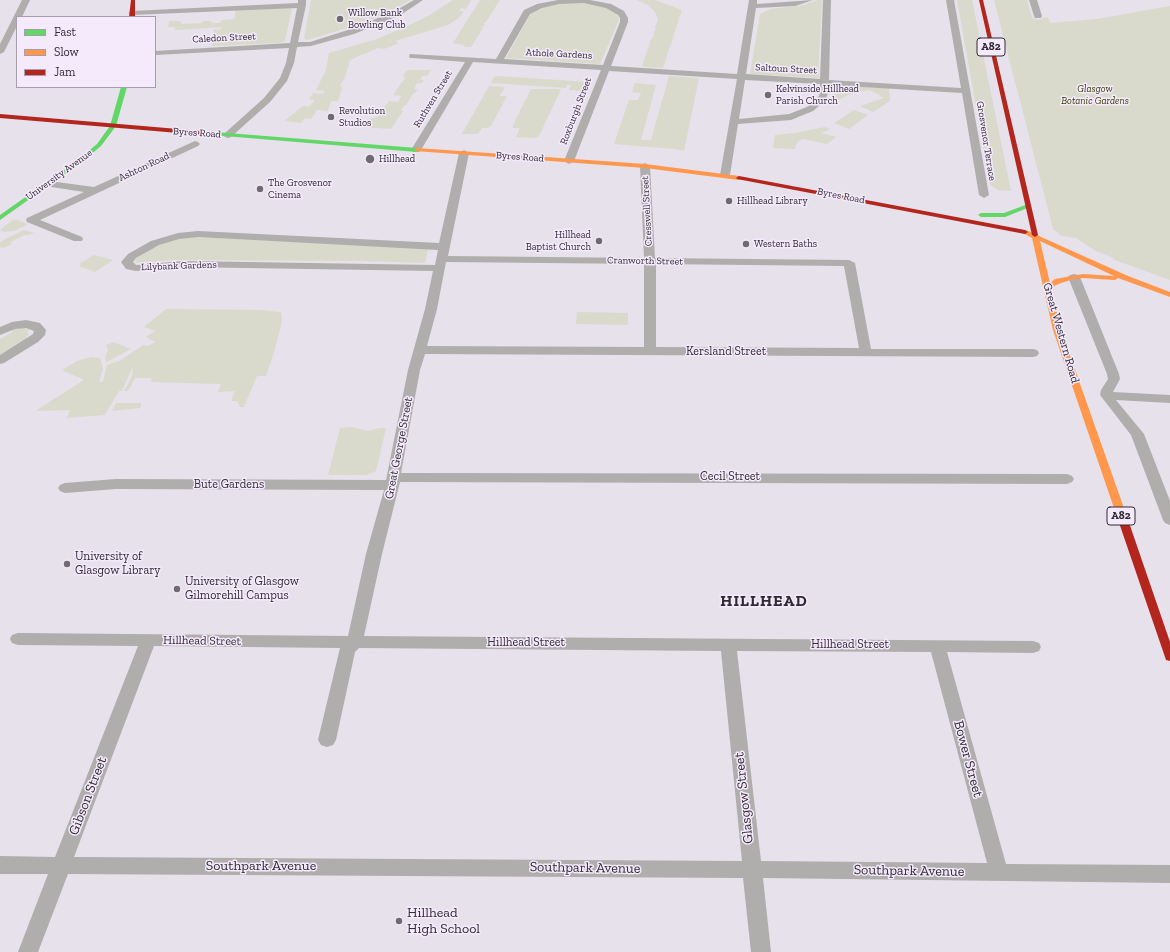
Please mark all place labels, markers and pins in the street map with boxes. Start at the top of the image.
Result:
place label: Willow Bank Bowling Club [348,7,406,30]
marker: Willow Bank Bowling Club [335,14,345,24]
place label: Kelvinside Hillhead Parish Church [776,83,859,106]
marker: Kelvinside Hillhead Parish Church [763,90,773,100]
place label: Revolution Studios [339,105,385,128]
marker: Revolution Studios [326,112,336,122]
marker: Hillhead [364,153,376,165]
place label: Hillhead [379,153,415,165]
place label: The Grosvenor Cinema [268,177,332,200]
marker: The Grosvenor Cinema [255,184,265,194]
place label: Hillhead Library [737,195,807,207]
marker: Hillhead Library [724,196,734,206]
place label: Hillhead Baptist Church [526,229,591,252]
marker: Hillhead Baptist Church [594,236,604,246]
place label: Western Baths [754,238,817,250]
marker: Western Baths [741,239,751,249]
place label: University of Glasgow Library [75,550,160,578]
marker: University of Glasgow Library [62,559,72,569]
place label: University of Glasgow Gilmorehill Campus [185,575,299,603]
marker: University of Glasgow Gilmorehill Campus [172,584,182,594]
place label: Hillhead High School [407,905,480,938]
marker: Hillhead High School [394,916,404,926]

